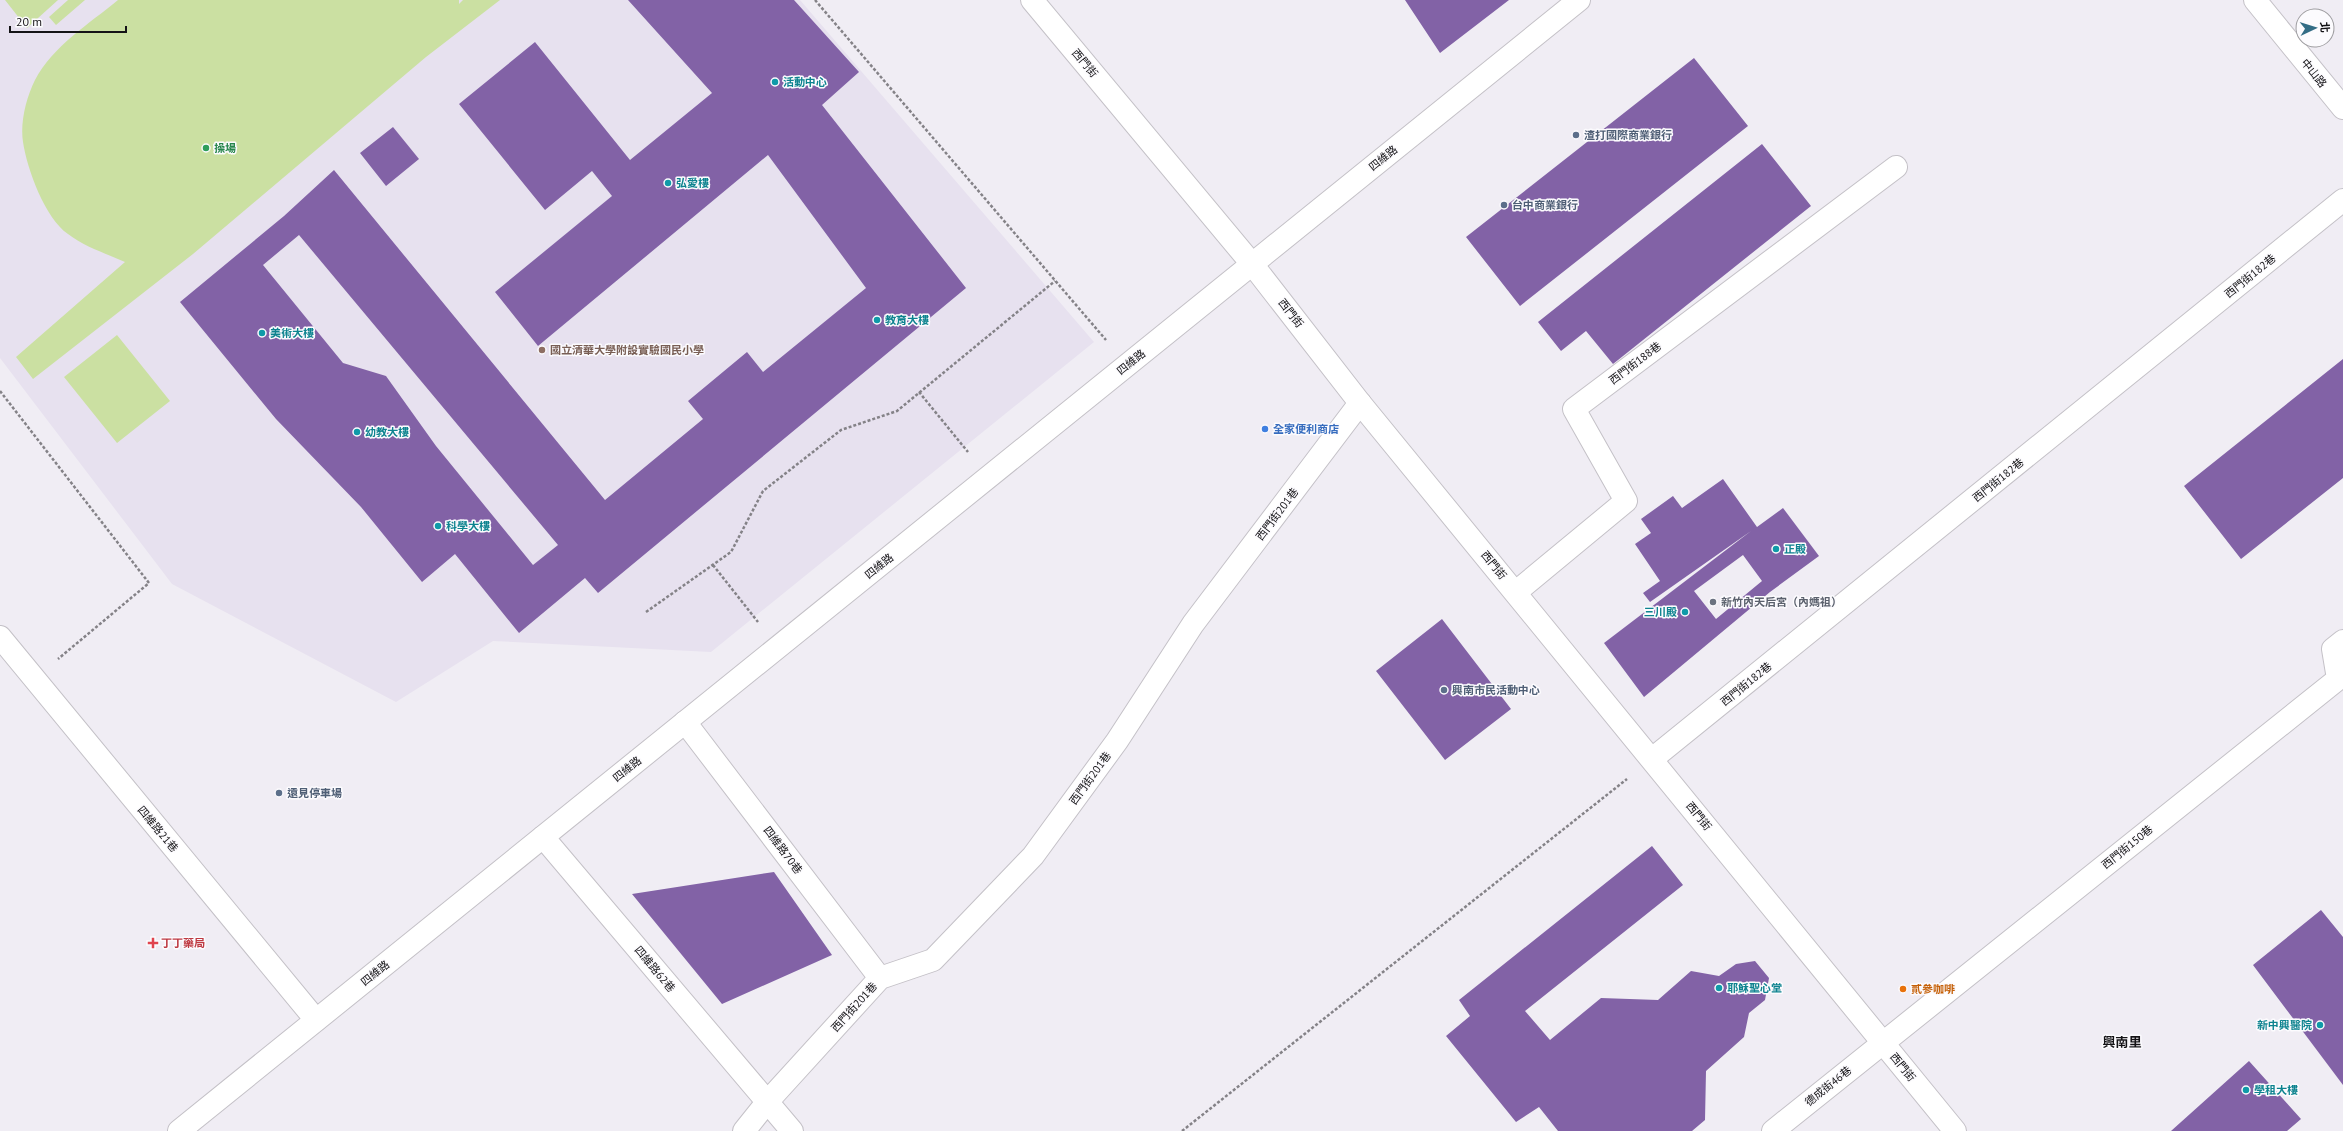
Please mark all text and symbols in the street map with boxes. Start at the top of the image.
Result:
scale bar [10,8,126,34]
north arrow [2295,8,2335,48]
text: 20 m [16,14,42,29]
text: 北 [2318,21,2332,33]
street label: 西門街 [1069,46,1101,80]
street label: 中山路 [2298,56,2330,90]
place label: 活動中心 [783,75,827,89]
marker: 活動中心 [770,77,780,87]
place label: 渣打國際商業銀行 [1584,128,1672,142]
marker: 渣打國際商業銀行 [1571,130,1581,140]
place label: 操場 [214,141,236,155]
street label: 四維路 [1366,142,1400,174]
marker: 操場 [201,143,211,153]
place label: 弘愛樓 [676,176,709,190]
marker: 弘愛樓 [663,178,673,188]
place label: 台中商業銀行 [1512,198,1578,212]
marker: 台中商業銀行 [1499,200,1509,210]
street label: 西門街182巷 [2222,251,2278,301]
street label: 西門街 [1275,296,1307,330]
place label: 教育大樓 [885,313,929,327]
marker: 教育大樓 [872,315,882,325]
place label: 美術大樓 [270,326,314,340]
marker: 美術大樓 [257,328,267,338]
street label: 西門街188巷 [1606,339,1664,387]
place label: 國立清華大學附設實驗國民小學 [550,343,704,357]
marker: 國立清華大學附設實驗國民小學 [537,345,547,355]
street label: 四維路 [1114,346,1148,378]
place label: 全家便利商店 [1273,422,1339,436]
marker: 全家便利商店 [1260,424,1270,434]
place label: 幼教大樓 [365,425,409,439]
marker: 幼教大樓 [352,427,362,437]
street label: 西門街182巷 [1970,455,2026,505]
street label: 西門街201巷 [1253,485,1301,543]
place label: 科學大樓 [446,519,490,533]
marker: 科學大樓 [433,521,443,531]
place label: 正殿 [1784,542,1806,556]
marker: 正殿 [1771,544,1781,554]
street label: 西門街 [1478,548,1510,582]
street label: 四維路 [862,550,896,582]
place label: 新竹內天后宮（內媽祖） [1721,595,1842,609]
marker: 新竹內天后宮（內媽祖） [1708,597,1718,607]
place label: 三川殿 [1644,605,1677,619]
marker: 三川殿 [1680,607,1690,617]
street label: 西門街182巷 [1718,659,1774,709]
place label: 興南市民活動中心 [1452,683,1540,697]
marker: 興南市民活動中心 [1439,685,1449,695]
street label: 西門街201巷 [1066,749,1114,807]
street label: 四維路 [610,753,644,785]
place label: 遠見停車場 [287,786,342,800]
marker: 遠見停車場 [274,788,284,798]
street label: 西門街 [1683,799,1715,833]
street label: 四維路21巷 [135,803,181,855]
street label: 西門街150巷 [2099,822,2155,872]
street label: 四維路70巷 [761,823,805,877]
place label: 丁丁藥局 [161,936,205,950]
marker: 丁丁藥局 [148,938,158,948]
street label: 四維路62巷 [632,943,678,995]
street label: 四維路 [358,957,392,989]
street label: 西門街201巷 [828,979,880,1035]
place label: 耶穌聖心堂 [1727,981,1782,995]
place label: 貳參咖啡 [1911,982,1955,996]
marker: 耶穌聖心堂 [1714,983,1724,993]
marker: 貳參咖啡 [1898,984,1908,994]
place label: 新中興醫院 [2257,1018,2312,1032]
marker: 新中興醫院 [2315,1020,2325,1030]
district label: 興南里 [2102,1034,2142,1051]
street label: 西門街 [1887,1050,1919,1084]
street label: 德成街46巷 [1802,1063,1854,1109]
place label: 學租大樓 [2254,1083,2298,1097]
marker: 學租大樓 [2241,1085,2251,1095]

